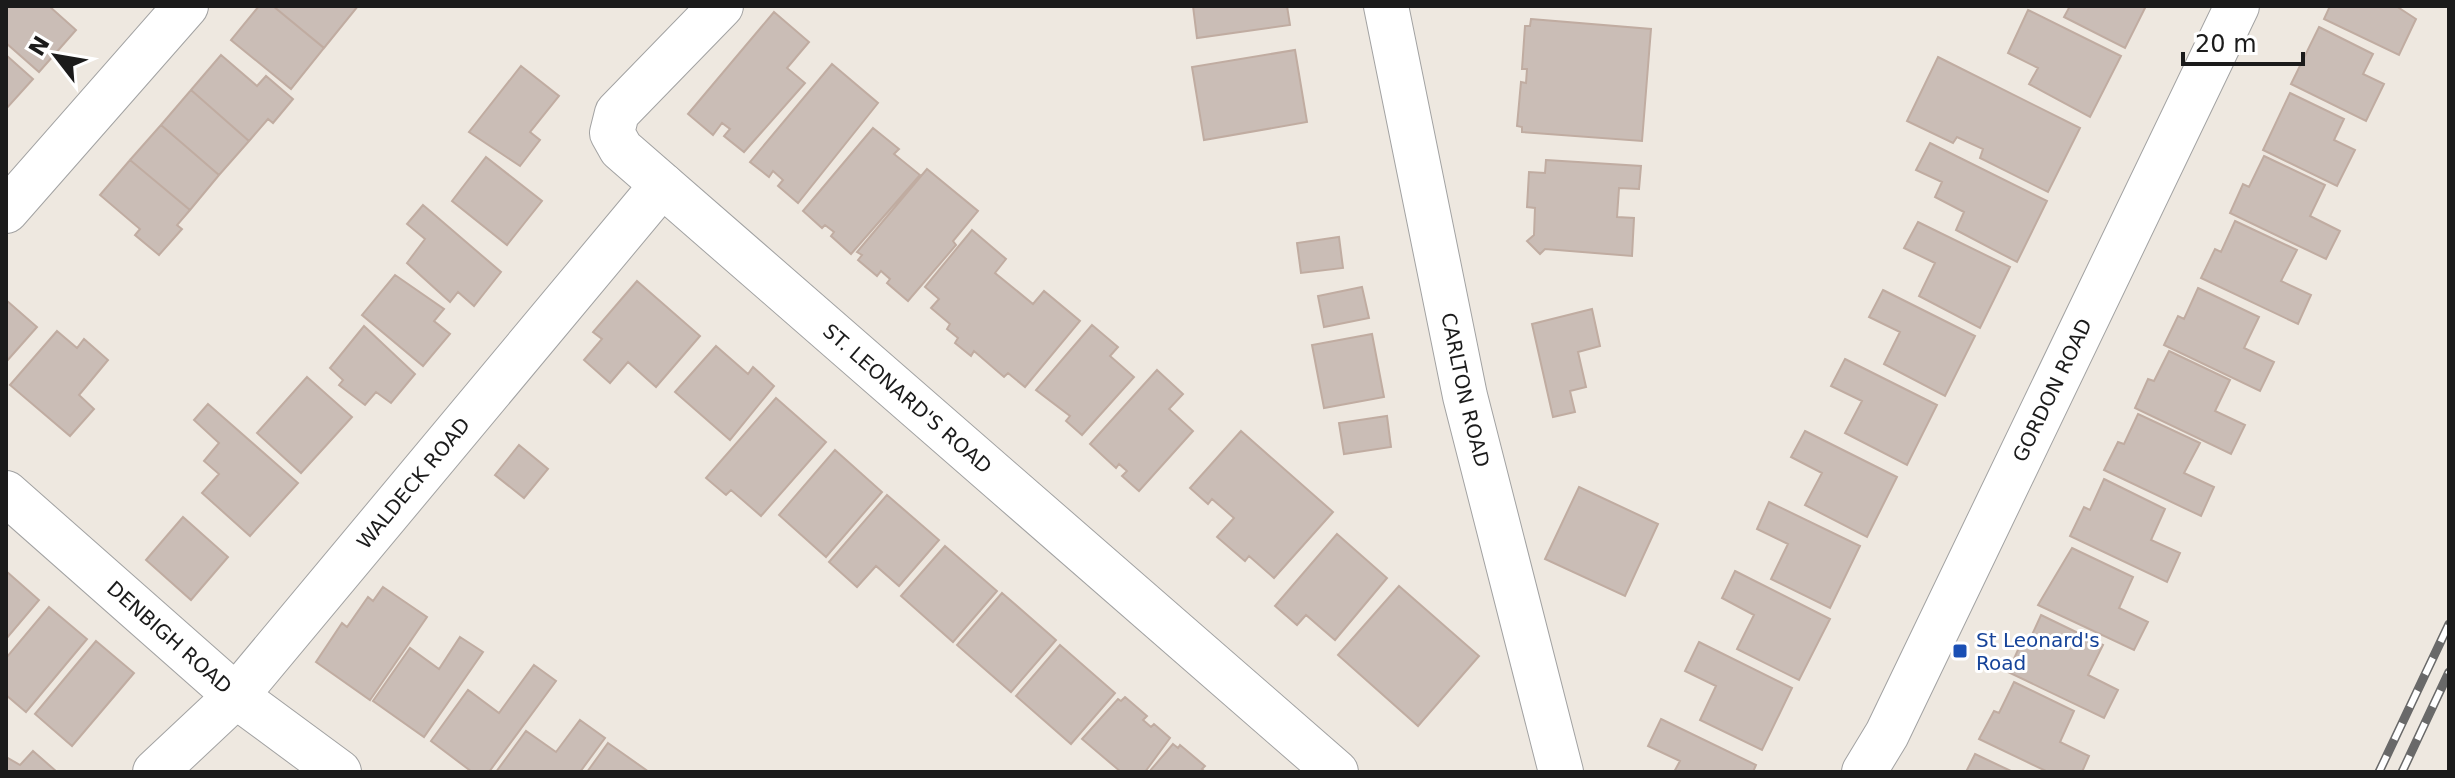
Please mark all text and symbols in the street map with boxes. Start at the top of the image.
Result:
north arrow [16,16,96,96]
scale bar [2183,16,2303,66]
text: 20 m [2195,30,2257,58]
text: N [24,32,55,60]
street label: CARLTON ROAD [1436,311,1495,470]
street label: GORDON ROAD [2008,315,2097,466]
street label: ST. LEONARD'S ROAD [818,319,997,478]
street label: WALDECK ROAD [352,413,475,554]
street label: DENBIGH ROAD [102,576,237,699]
place label: St Leonard's Road [1976,628,2100,675]
marker: St Leonard's Road [1951,642,1969,660]

